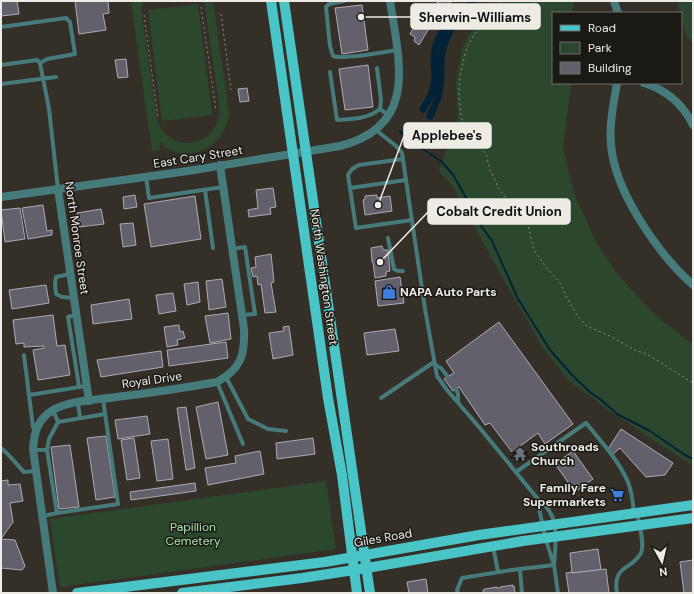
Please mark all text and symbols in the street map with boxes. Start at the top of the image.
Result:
callout: Sherwin-Williams [411,4,540,29]
text: Sherwin-Williams [419,9,531,26]
legend [552,12,682,84]
text: Road [588,20,616,36]
text: Park [588,40,612,56]
text: Building [588,60,632,76]
callout: Applebee's [404,123,491,148]
text: Applebee's [412,127,482,144]
street label: East Cary Street [152,142,244,172]
street label: North Monroe Street [61,180,93,296]
callout: Cobalt Credit Union [428,199,570,224]
text: Cobalt Credit Union [436,203,562,220]
street label: North Washington Street [307,208,342,346]
shop icon: NAPA Auto Parts [381,284,397,300]
place label: NAPA Auto Parts [400,284,497,300]
street label: Royal Drive [121,368,183,392]
place label: Southroads Church [531,439,599,469]
temple icon: Southroads Church [512,446,528,462]
place label: Family Fare Supermarkets [523,480,606,510]
supermarket icon: Family Fare Supermarkets [609,487,625,503]
park label: Papillion Cemetery [165,519,221,549]
street label: Giles Road [353,525,413,551]
north arrow [642,542,682,582]
text: N [658,564,668,579]

